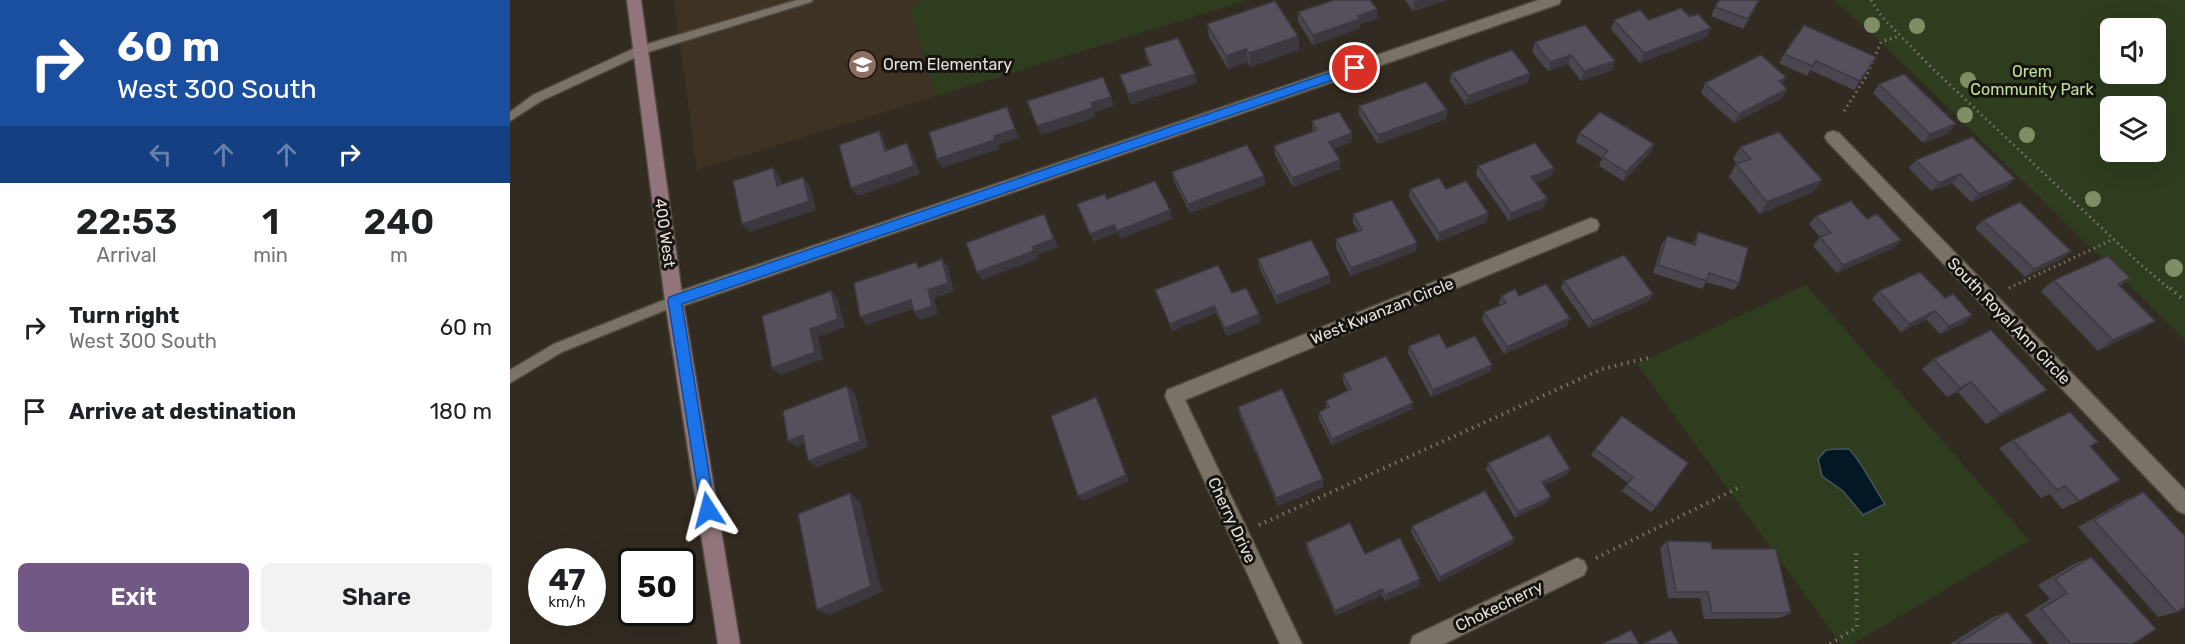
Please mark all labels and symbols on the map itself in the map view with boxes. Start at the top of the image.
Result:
pin [1329,42,1380,93]
school or university icon: Orem Elementary [846,48,878,80]
place label: Orem Elementary [883,55,1012,74]
park label: Orem Community Park [1970,62,2094,99]
street label: 400 West [651,197,679,269]
street label: South Royal Ann Circle [1944,254,2075,388]
street label: West Kwanzan Circle [1308,274,1456,348]
street label: Cherry Drive [1204,474,1260,566]
position arrow [676,478,740,542]
speed limit sign: 50 [618,548,696,626]
street label: Chokecherry [1452,577,1546,635]

